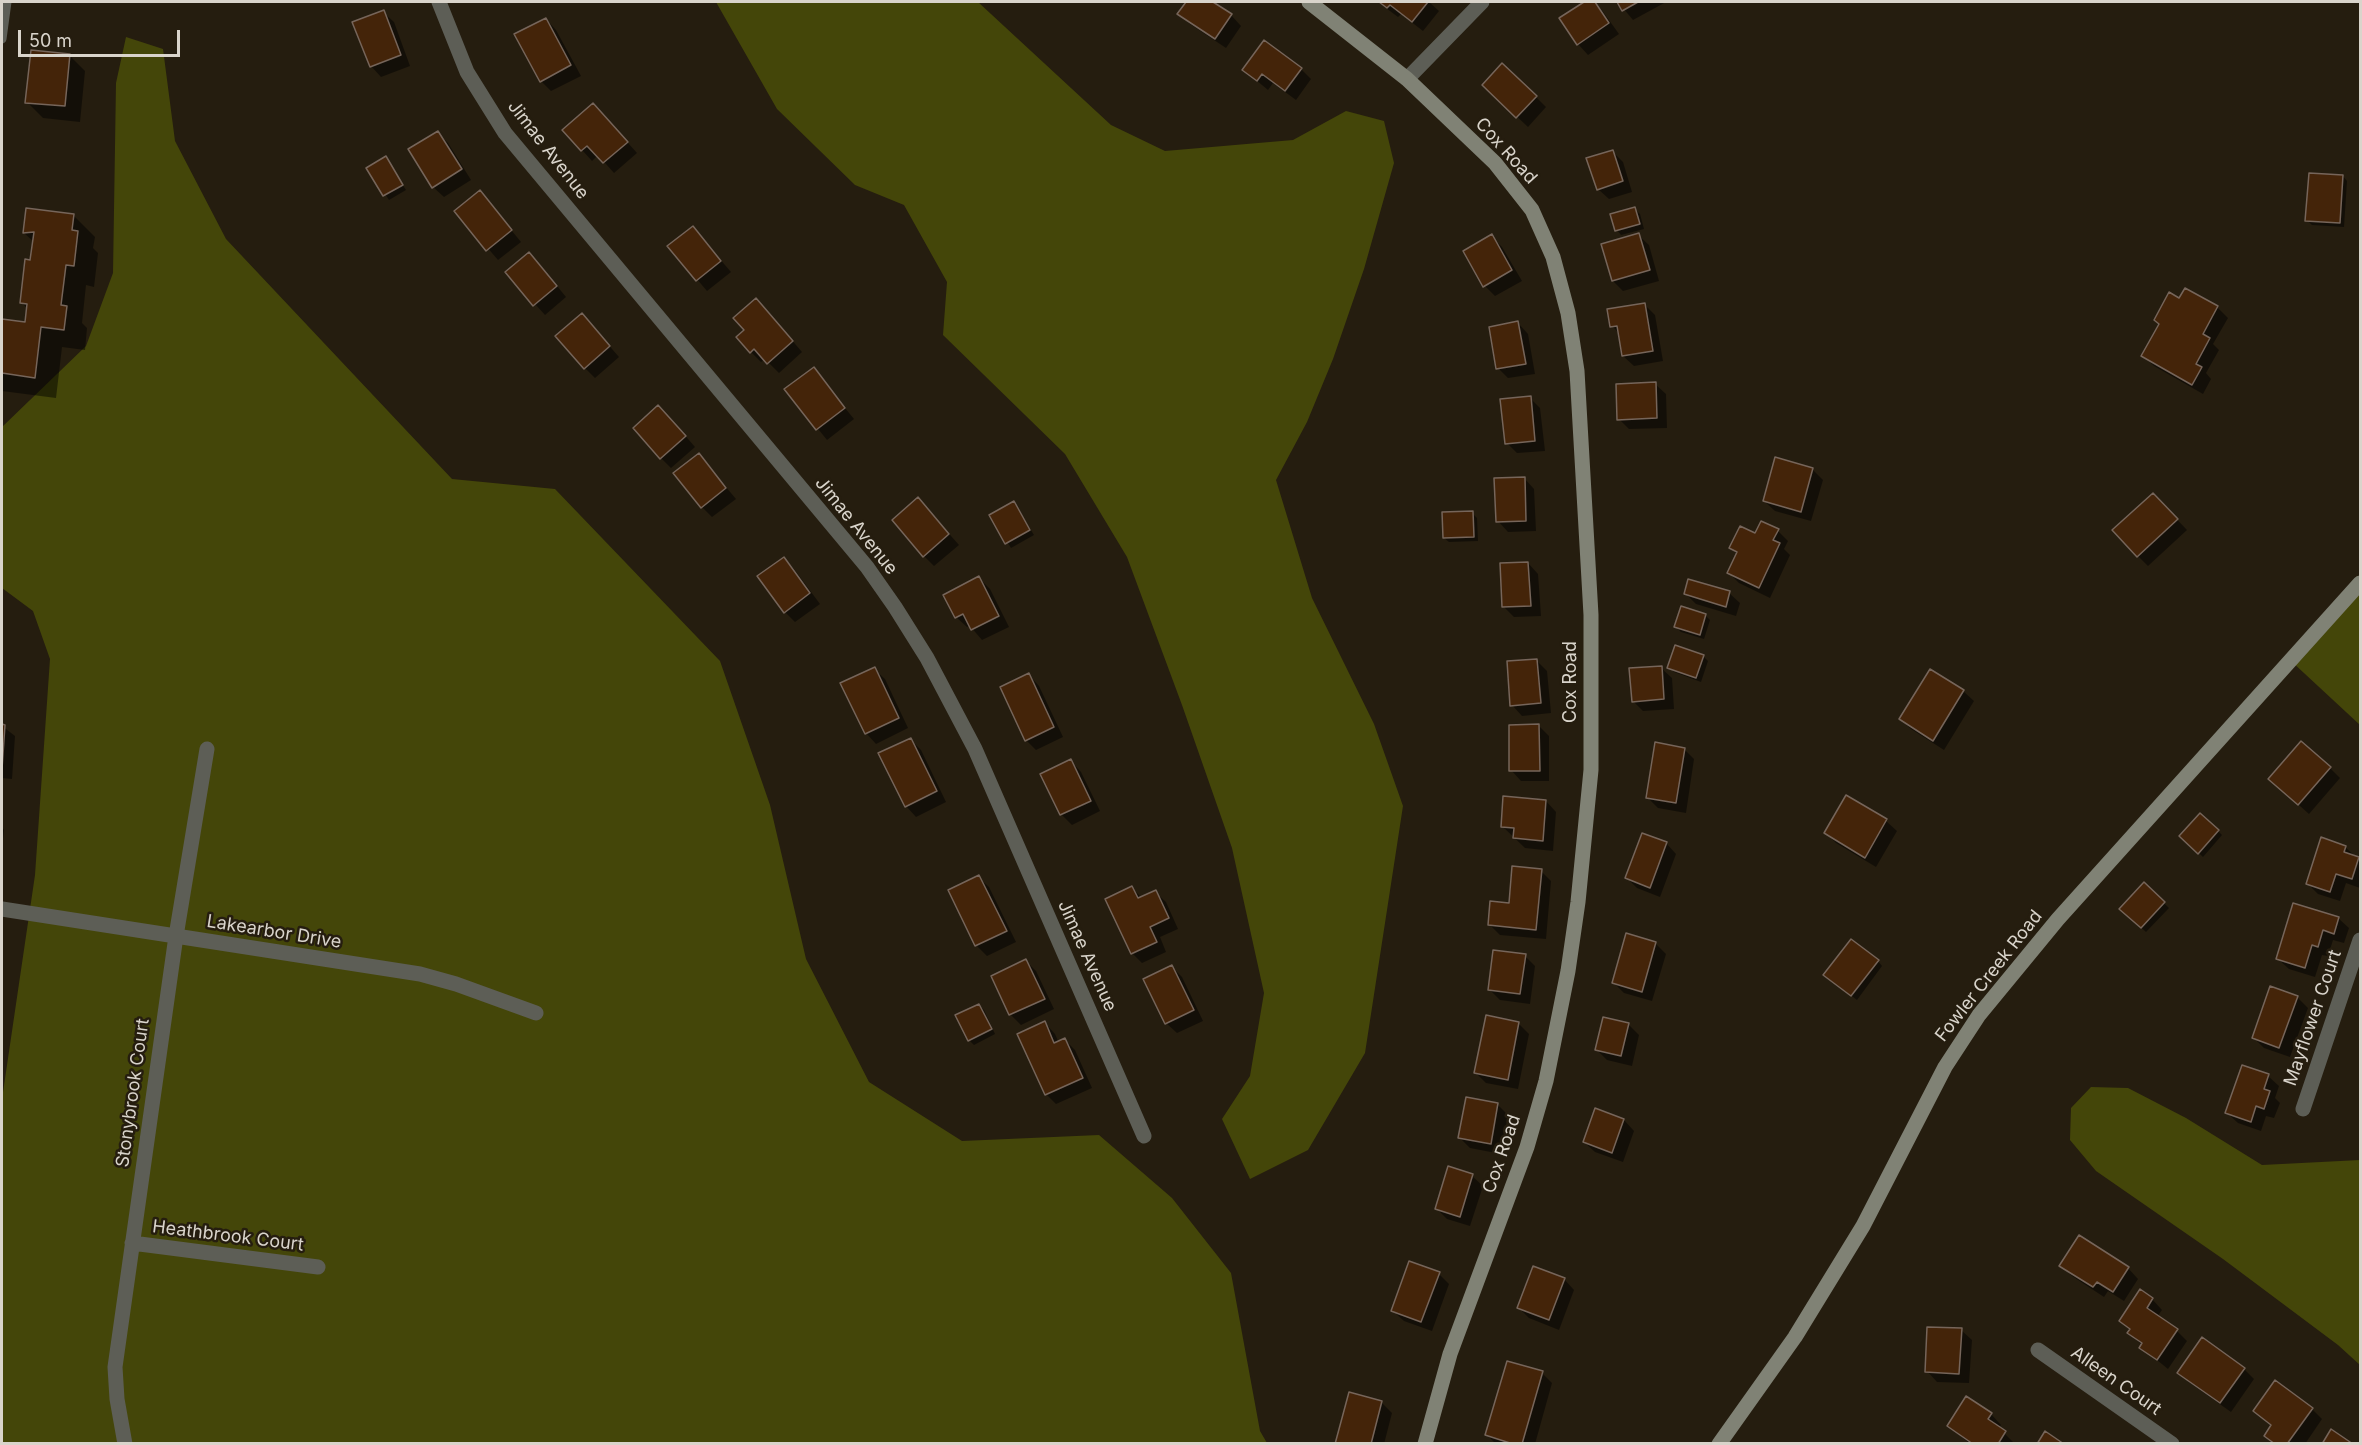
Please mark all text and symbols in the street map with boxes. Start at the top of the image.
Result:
scale bar [21,18,183,56]
text: 50 m [29,30,72,51]
street label: Jimae Avenue [503,96,593,204]
street label: Cox Road [1471,113,1541,189]
street label: Jimae Avenue [810,473,902,579]
street label: Cox Road [1560,641,1582,723]
street label: Jimae Avenue [1053,897,1121,1015]
street label: Fowler Creek Road [1931,906,2047,1046]
street label: Lakearbor Drive [205,911,343,953]
street label: Mayflower Court [2280,947,2346,1089]
street label: Stonybrook Court [112,1017,154,1169]
street label: Cox Road [1478,1112,1526,1196]
street label: Heathbrook Court [151,1216,305,1256]
street label: Alleen Court [2067,1342,2165,1420]

